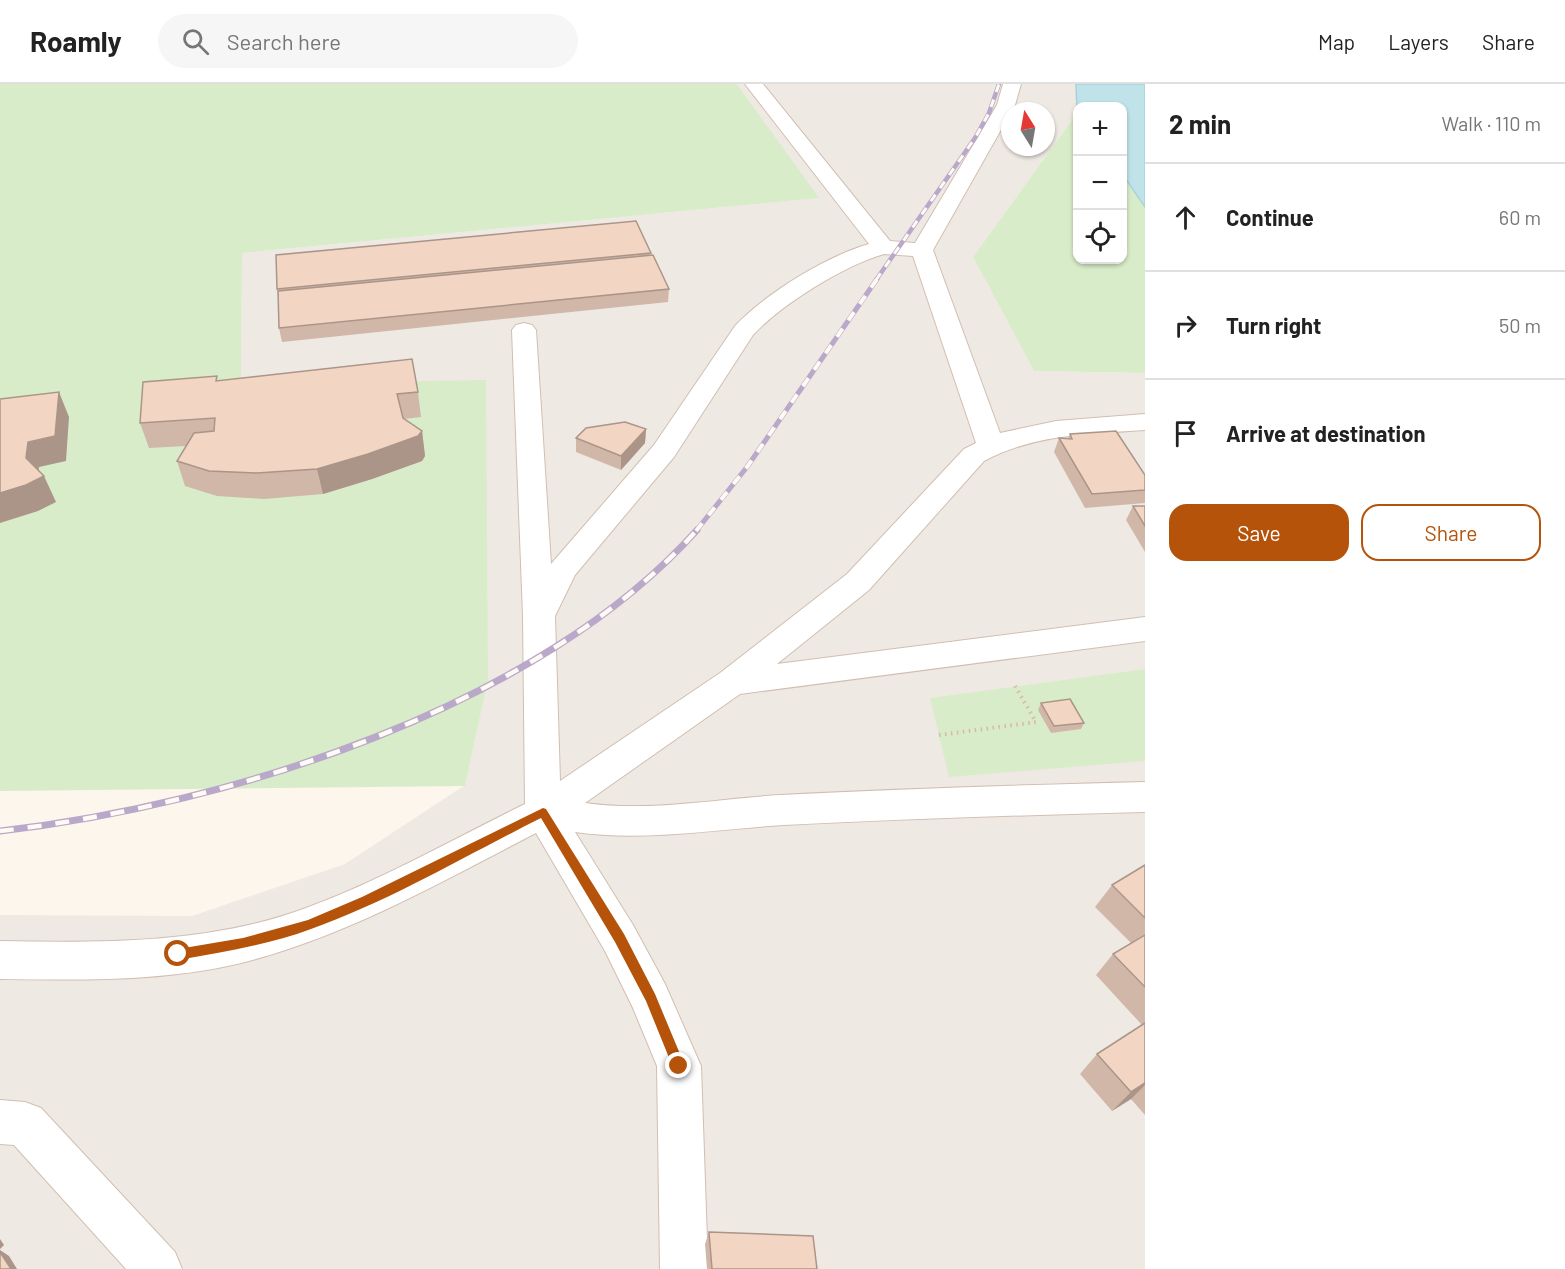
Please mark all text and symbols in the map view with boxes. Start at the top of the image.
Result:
search box [158,14,578,68]
text: Roamly [30,24,122,58]
icon: search [179,25,212,58]
text: Search here [227,28,341,54]
text: Map [1318,29,1355,54]
text: Layers [1388,29,1449,54]
text: Share [1482,29,1535,54]
north arrow [1001,102,1055,156]
map controls [1073,102,1127,264]
button: + [1073,102,1127,156]
text: 2 min [1169,108,1231,139]
text: Walk · 110 m [1441,111,1541,135]
button: − [1073,156,1127,210]
icon: ahead [1169,201,1202,234]
text: Continue [1226,204,1314,230]
text: 60 m [1499,205,1541,229]
button: locate [1073,210,1127,264]
icon: right [1169,309,1202,342]
text: Turn right [1226,312,1321,338]
text: 50 m [1499,313,1541,337]
icon: arrive [1169,417,1202,450]
text: Arrive at destination [1226,420,1425,446]
button: Save [1169,504,1349,561]
button: Share [1361,504,1541,561]
route start [164,940,190,966]
route end [665,1052,691,1078]

